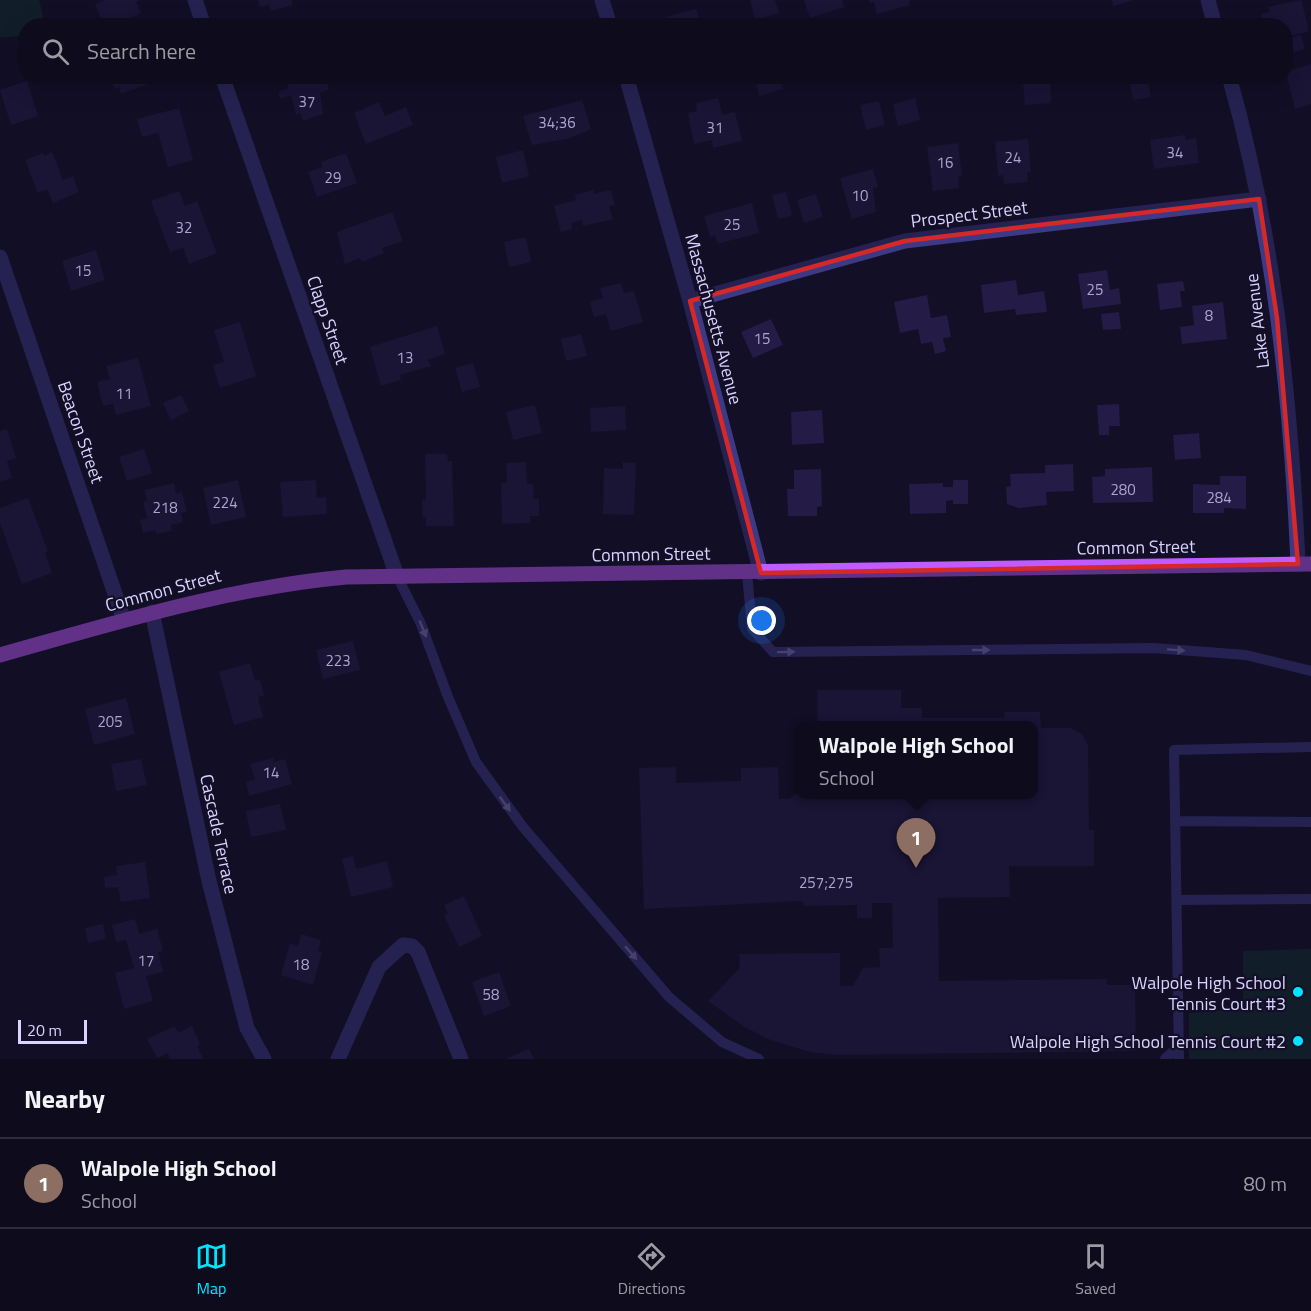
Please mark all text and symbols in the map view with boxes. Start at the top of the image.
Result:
search box [18,18,1293,84]
text: Search here [87,34,196,68]
icon: search [39,35,72,68]
house number: 37 [299,90,315,113]
house number: 34;36 [538,111,576,134]
house number: 31 [707,116,723,139]
house number: 34 [1167,141,1183,164]
house number: 24 [1005,146,1021,169]
house number: 16 [937,151,953,174]
house number: 29 [325,166,341,189]
house number: 10 [852,184,868,207]
street label: Prospect Street [909,193,1030,235]
house number: 25 [724,213,740,236]
house number: 32 [176,216,192,239]
street label: Massachusetts Avenue [678,231,750,407]
house number: 15 [75,259,91,282]
street label: Clapp Street [300,272,356,369]
street label: Lake Avenue [1238,272,1276,370]
house number: 25 [1087,278,1103,301]
house number: 8 [1205,304,1213,327]
house number: 15 [754,327,770,350]
house number: 13 [397,346,413,369]
street label: Beacon Street [51,377,111,487]
house number: 11 [116,382,132,405]
house number: 280 [1110,478,1136,501]
house number: 284 [1206,486,1232,509]
house number: 224 [212,491,238,514]
house number: 218 [152,496,178,519]
street label: Common Street [1076,532,1196,562]
street label: Common Street [591,539,711,569]
street label: Common Street [102,561,225,618]
your location [747,606,776,635]
one-way arrow [418,620,428,638]
one-way arrow [972,645,991,655]
one-way arrow [1167,645,1186,655]
one-way arrow [777,647,796,656]
house number: 223 [325,649,351,672]
house number: 205 [97,710,123,733]
popup [795,721,1038,799]
text: Walpole High School [819,728,1014,762]
house number: 14 [263,761,279,784]
text: School [819,762,875,793]
street label: Cascade Terrace [193,772,245,896]
one-way arrow [499,797,511,812]
pin: 1 [896,818,936,868]
house number: 257;275 [799,871,853,894]
one-way arrow [624,945,637,960]
house number: 17 [138,949,154,972]
house number: 18 [293,953,309,976]
place label: Walpole High School Tennis Court #3 [1132,969,1286,1017]
house number: 58 [483,983,499,1006]
marker: Walpole High School Tennis Court #3 [1291,985,1305,999]
scale bar [18,1017,87,1044]
text: 20 m [27,1018,62,1042]
place label: Walpole High School Tennis Court #2 [1010,1028,1286,1055]
marker: Walpole High School Tennis Court #2 [1291,1034,1305,1048]
text: Nearby [24,1079,105,1118]
text: Walpole High School [81,1151,277,1185]
text: 1 [38,1168,49,1199]
text: 80 m [1243,1168,1287,1199]
text: School [81,1185,137,1216]
tab: Map [195,1240,228,1300]
tab: Directions [618,1240,686,1300]
tab: Saved [1075,1240,1116,1300]

